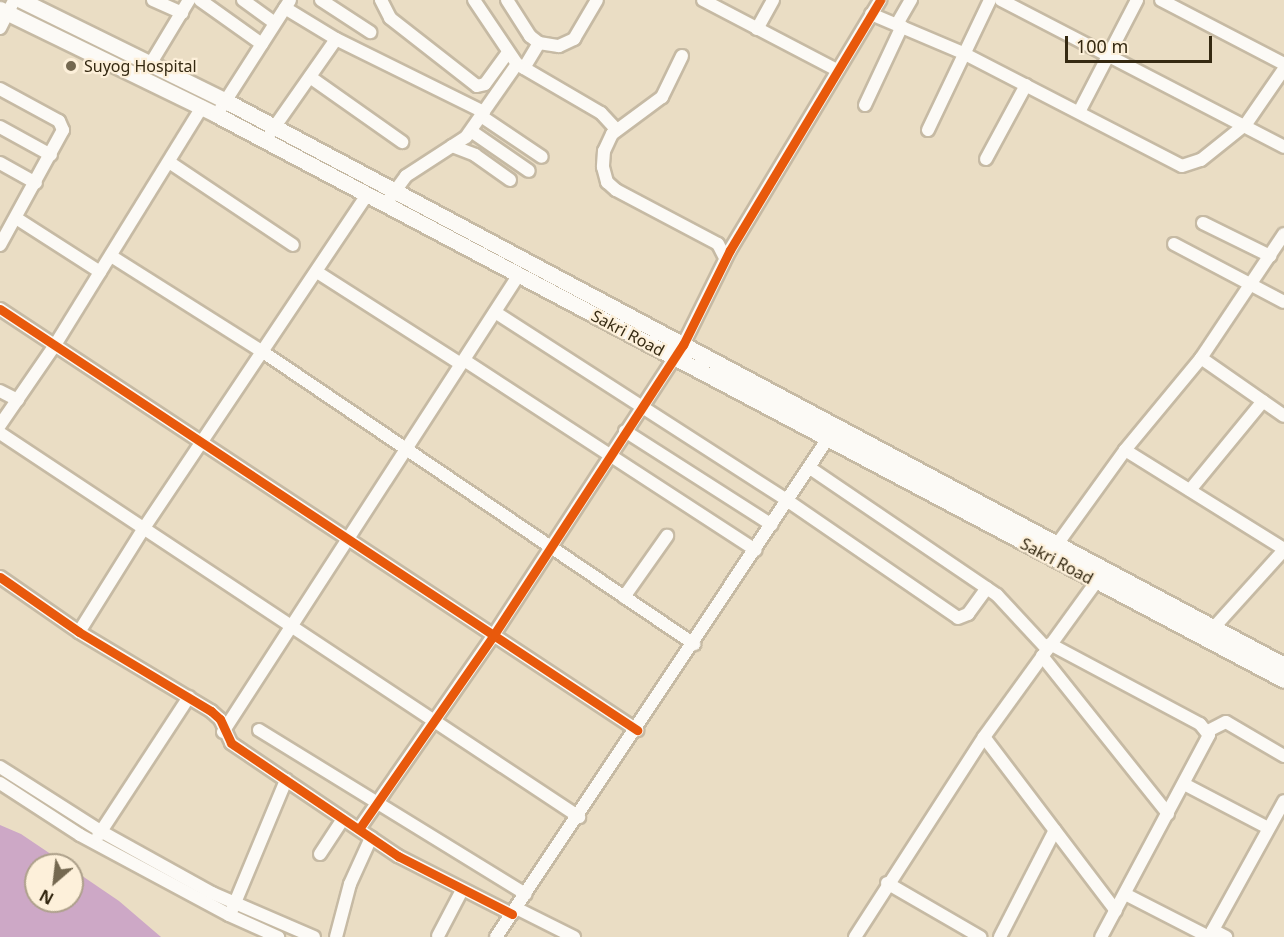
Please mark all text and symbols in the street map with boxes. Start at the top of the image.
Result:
scale bar [1068,24,1215,62]
text: 100 m [1076,34,1128,58]
place label: Suyog Hospital [84,56,197,76]
marker: Suyog Hospital [62,57,80,75]
street label: Sakri Road [588,306,668,360]
street label: Sakri Road [1017,534,1097,588]
north arrow [24,853,84,913]
text: N [36,884,57,910]

